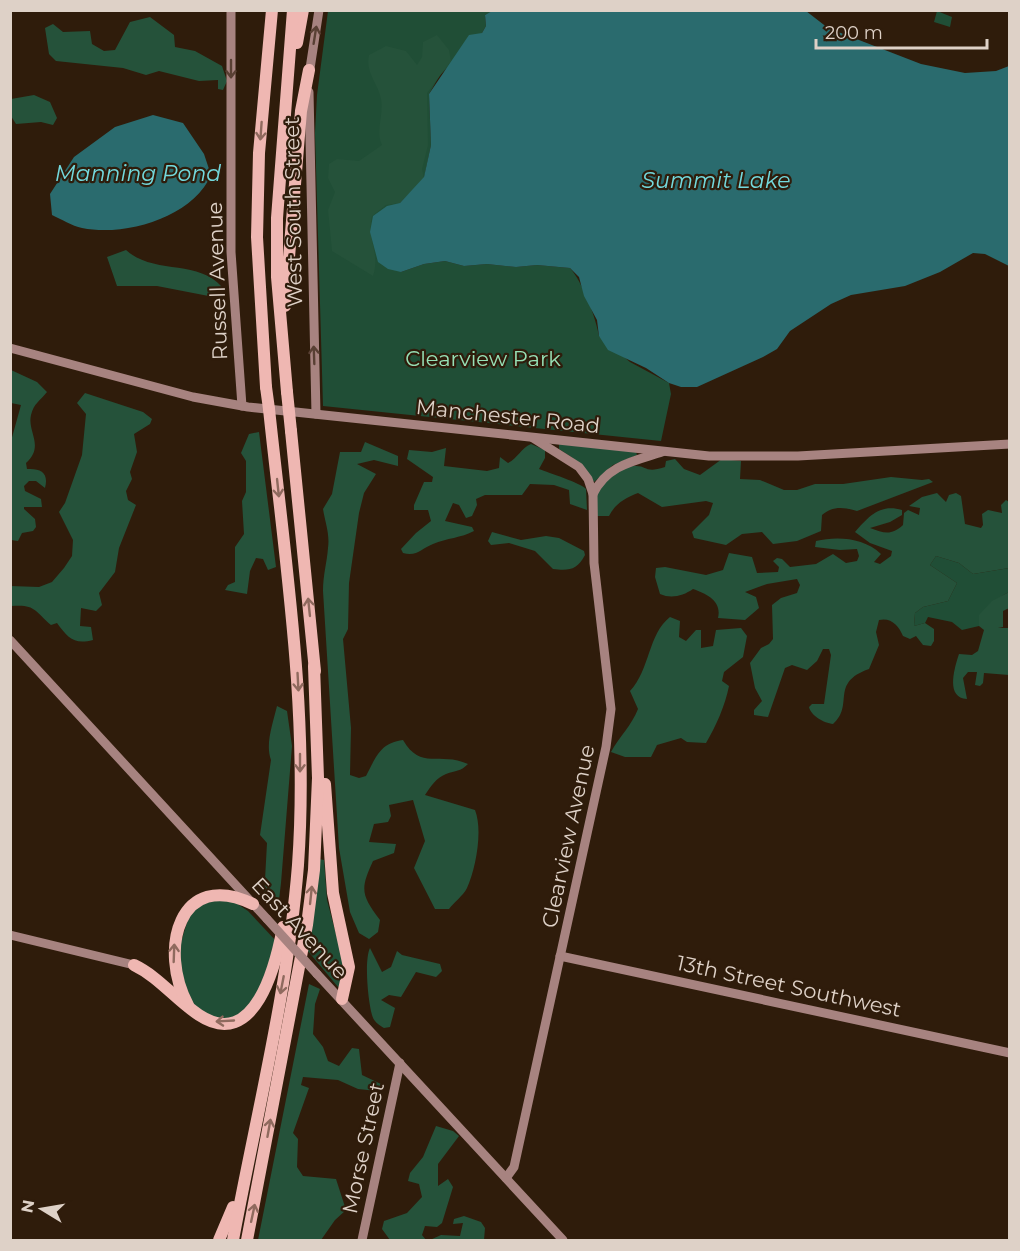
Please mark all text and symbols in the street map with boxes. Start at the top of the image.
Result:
scale bar [816,12,987,50]
text: 200 m [825,22,883,44]
one-way arrow [310,25,321,45]
one-way arrow [225,58,237,78]
street label: West South Street [279,116,307,308]
one-way arrow [255,121,266,141]
water label: Manning Pond [55,160,221,187]
water label: Summit Lake [641,167,791,194]
street label: Russell Avenue [202,201,232,361]
one-way arrow [308,346,320,366]
park label: Clearview Park [405,346,561,371]
street label: Manchester Road [415,394,601,438]
one-way arrow [273,477,284,497]
one-way arrow [303,598,314,618]
one-way arrow [293,671,304,691]
street label: Clearview Avenue [536,742,600,930]
one-way arrow [295,752,306,772]
street label: East Avenue [247,872,353,984]
one-way arrow [306,885,317,905]
one-way arrow [168,944,179,964]
street label: 13th Street Southwest [674,950,904,1022]
one-way arrow [276,974,287,994]
one-way arrow [216,1016,235,1027]
street label: Morse Street [337,1080,389,1216]
one-way arrow [264,1118,275,1138]
north arrow [12,1179,72,1239]
text: N [17,1198,38,1214]
one-way arrow [247,1204,259,1223]

